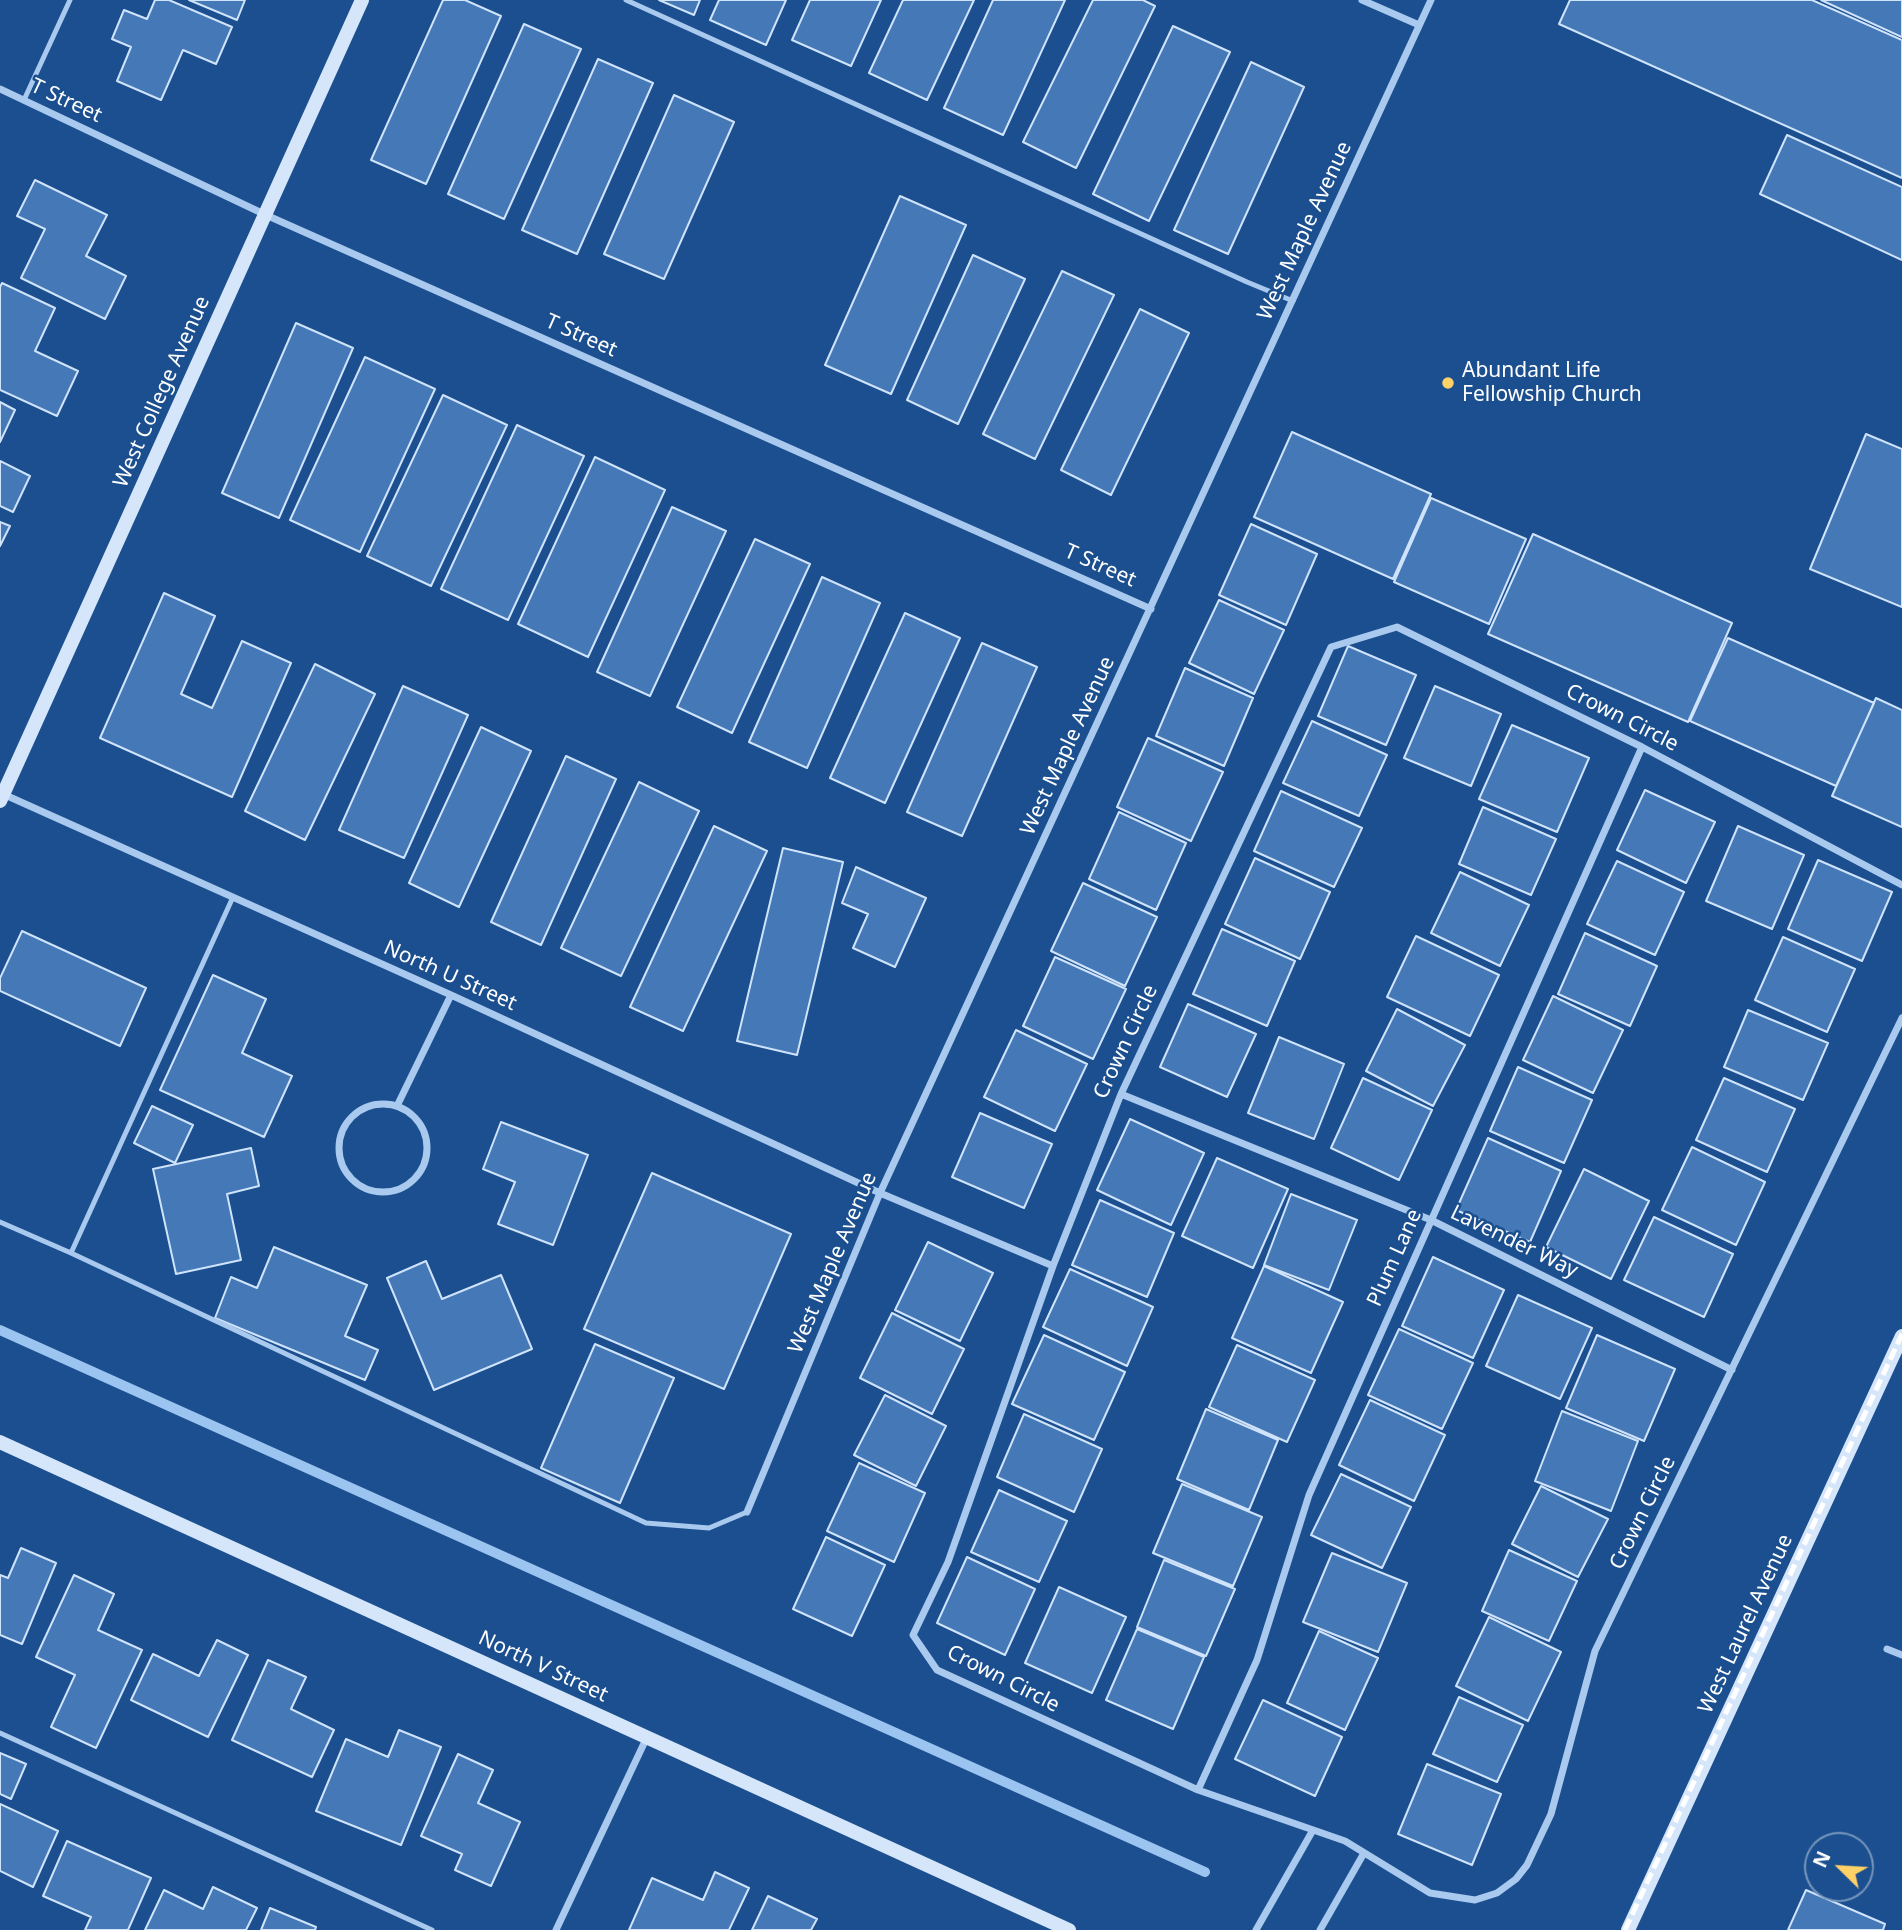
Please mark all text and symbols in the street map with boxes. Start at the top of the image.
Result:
street label: T Street [26,74,106,128]
street label: West Maple Avenue [1253,138,1357,324]
street label: West College Avenue [108,292,216,492]
street label: T Street [541,309,621,363]
place label: Abundant Life Fellowship Church [1462,358,1642,408]
marker: Abundant Life Fellowship Church [1440,375,1456,391]
street label: T Street [1060,539,1140,593]
street label: West Maple Avenue [1016,653,1120,839]
street label: Crown Circle [1561,679,1683,757]
street label: North U Street [380,935,520,1017]
street label: Crown Circle [1089,981,1163,1103]
street label: West Maple Avenue [783,1169,883,1357]
street label: Lavender Way [1446,1200,1582,1284]
street label: Plum Lane [1362,1205,1428,1311]
street label: Crown Circle [1605,1452,1681,1574]
street label: West Laurel Avenue [1693,1531,1799,1717]
street label: North V Street [474,1626,612,1708]
street label: Crown Circle [942,1640,1064,1718]
north arrow [1804,1832,1874,1902]
text: N [1807,1847,1837,1872]

